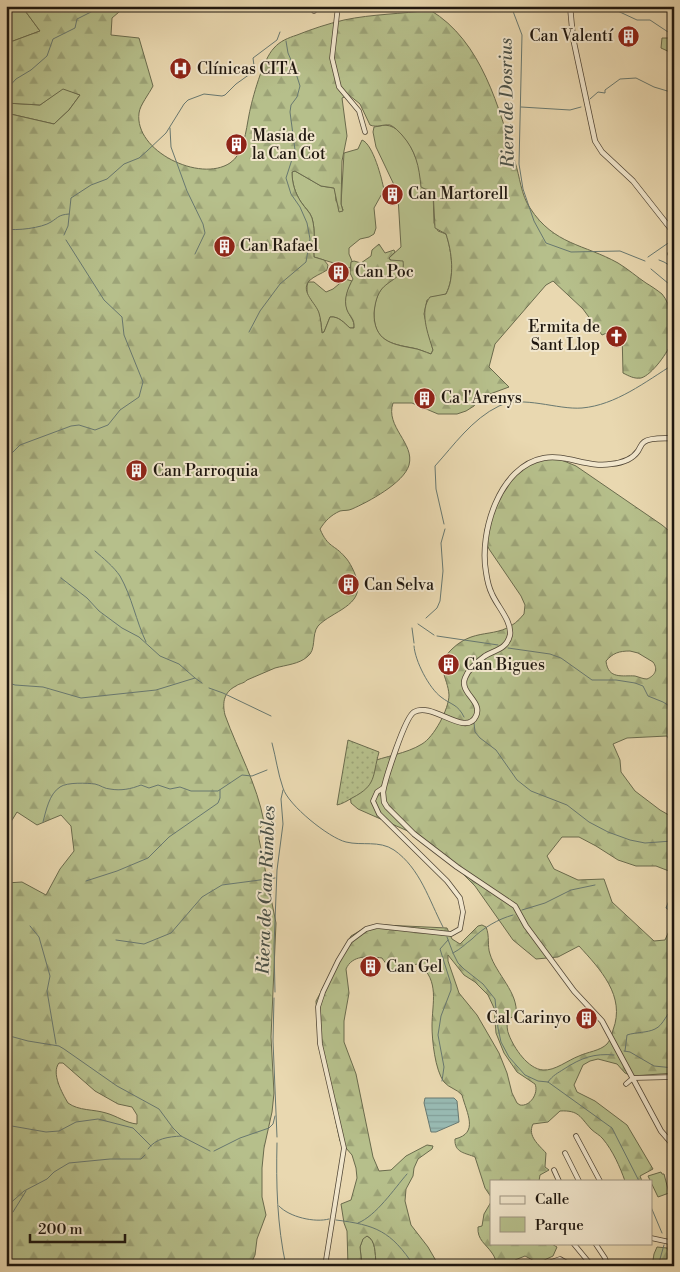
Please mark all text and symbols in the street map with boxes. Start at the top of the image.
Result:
building icon: Can Valentí [617,24,641,48]
place label: Can Valentí [530,26,614,46]
water label: Riera de Dosrius [494,38,520,169]
hospital icon: Clínicas CITA [169,57,193,81]
place label: Clínicas CITA [197,59,299,79]
place label: Masia de la Can Cot [252,126,326,164]
building icon: Masia de la Can Cot [224,133,248,157]
building icon: Can Martorell [380,182,404,206]
place label: Can Martorell [408,184,509,204]
building icon: Can Rafael [212,234,236,258]
place label: Can Rafael [240,236,318,256]
building icon: Can Poc [327,260,351,284]
place label: Can Poc [355,262,414,282]
place label: Ermita de Sant Llop [528,317,600,355]
church icon: Ermita de Sant Llop [604,324,628,348]
building icon: Ca l'Arenys [413,386,437,410]
place label: Ca l'Arenys [441,388,522,408]
building icon: Can Parroquia [125,459,149,483]
place label: Can Parroquia [153,461,259,481]
building icon: Can Selva [336,573,360,597]
place label: Can Selva [364,575,435,595]
building icon: Can Bigues [436,653,460,677]
place label: Can Bigues [464,655,545,675]
water label: Riera de Can Rimbles [252,805,280,976]
building icon: Can Gel [358,955,382,979]
place label: Can Gel [386,957,443,977]
building icon: Cal Carinyo [575,1006,599,1030]
place label: Cal Carinyo [486,1008,571,1028]
legend [490,1180,652,1244]
text: Calle [535,1190,569,1209]
scale bar [30,1212,125,1244]
text: Parque [535,1216,584,1235]
text: 200 m [38,1220,83,1239]

